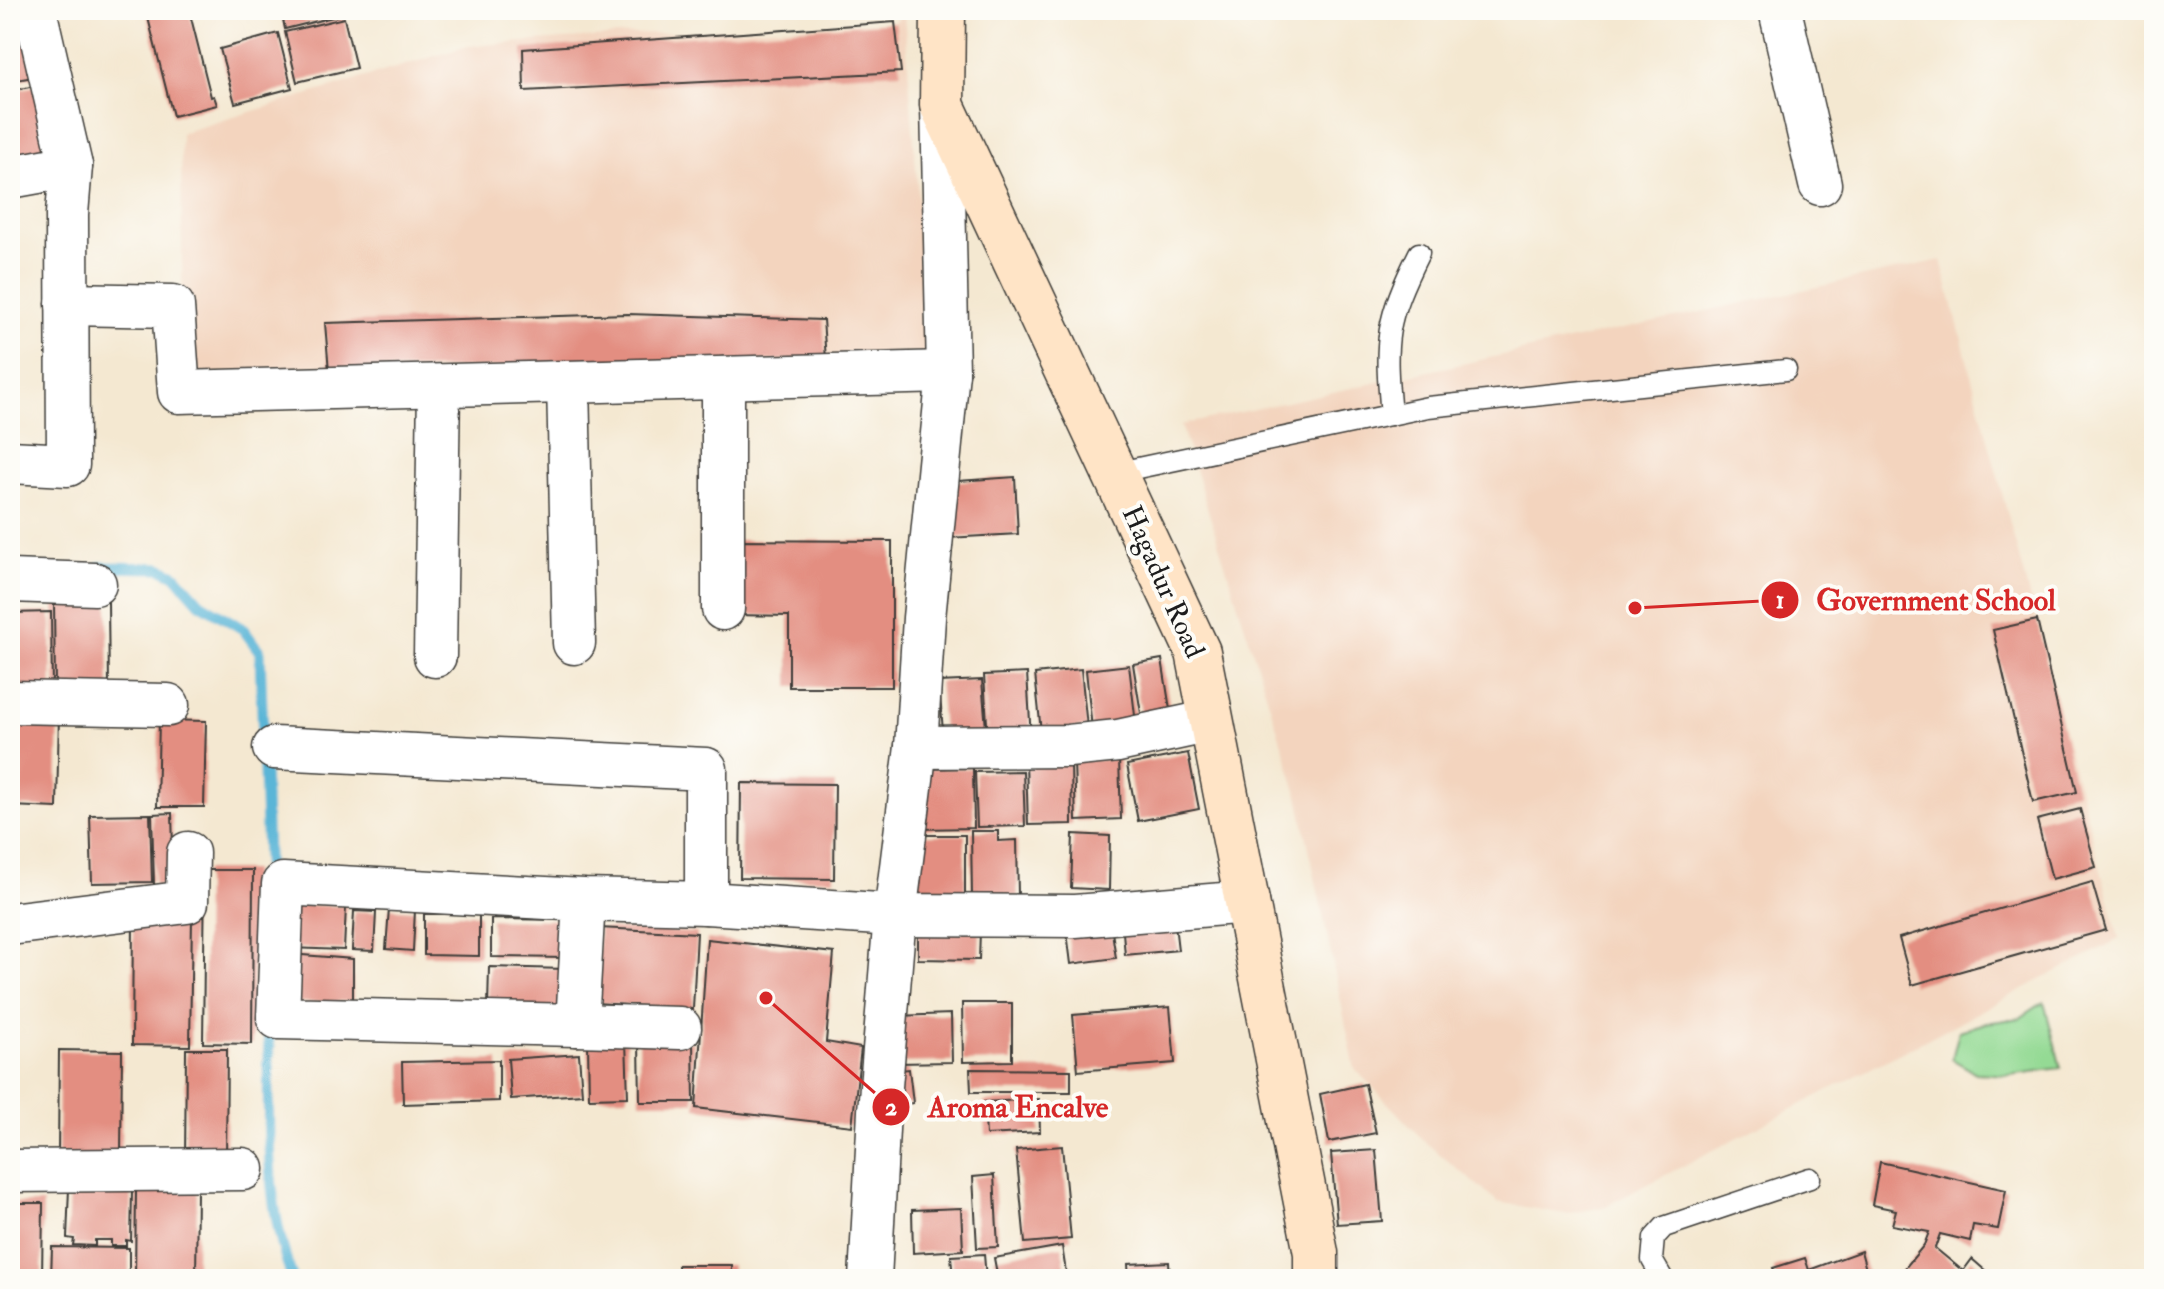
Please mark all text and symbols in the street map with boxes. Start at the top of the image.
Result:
street label: Hagadur Road [1114,500,1212,664]
callout: Government School [1760,573,2072,627]
text: Government School [1816,582,2056,619]
text: 1 [1776,585,1784,616]
callout: Aroma Encalve [871,1080,1124,1134]
text: Aroma Encalve [926,1089,1109,1126]
text: 2 [885,1092,897,1123]

